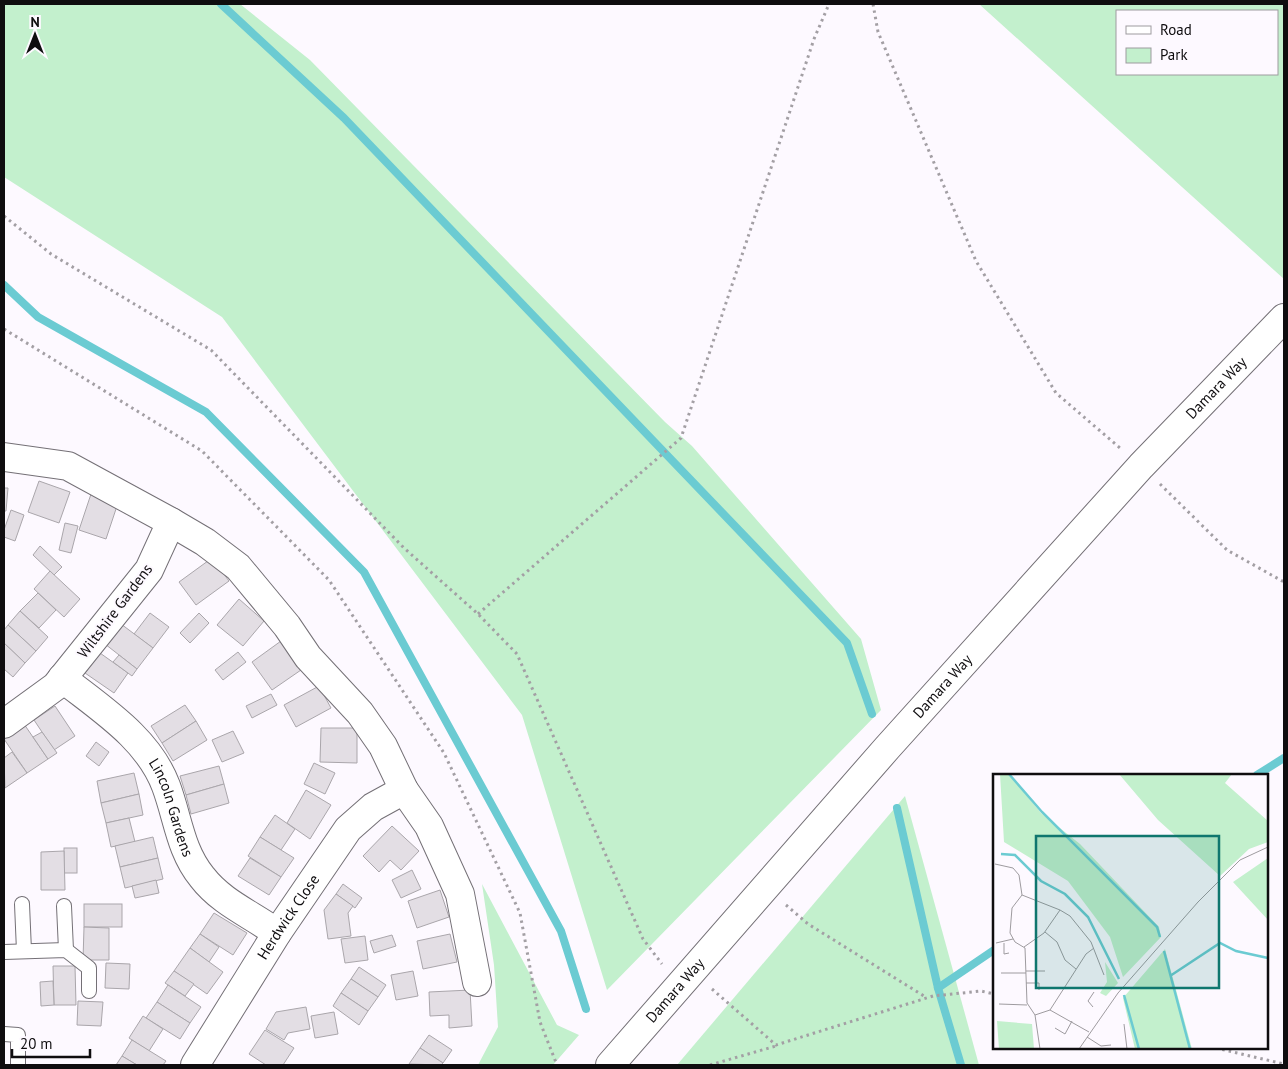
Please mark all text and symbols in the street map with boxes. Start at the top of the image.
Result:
north arrow [10,10,60,60]
legend [1116,10,1278,75]
text: N [30,13,40,31]
text: Road [1160,20,1192,39]
text: Park [1160,45,1188,64]
street label: Damara Way [1182,352,1250,423]
street label: Wiltshire Gardens [73,560,156,662]
street label: Damara Way [909,650,976,722]
street label: Lincoln Gardens [145,754,198,860]
inset map [993,774,1268,1049]
street label: Herdwick Close [253,871,323,963]
street label: Damara Way [641,954,708,1026]
scale bar [12,1026,90,1058]
text: 20 m [20,1034,53,1053]

